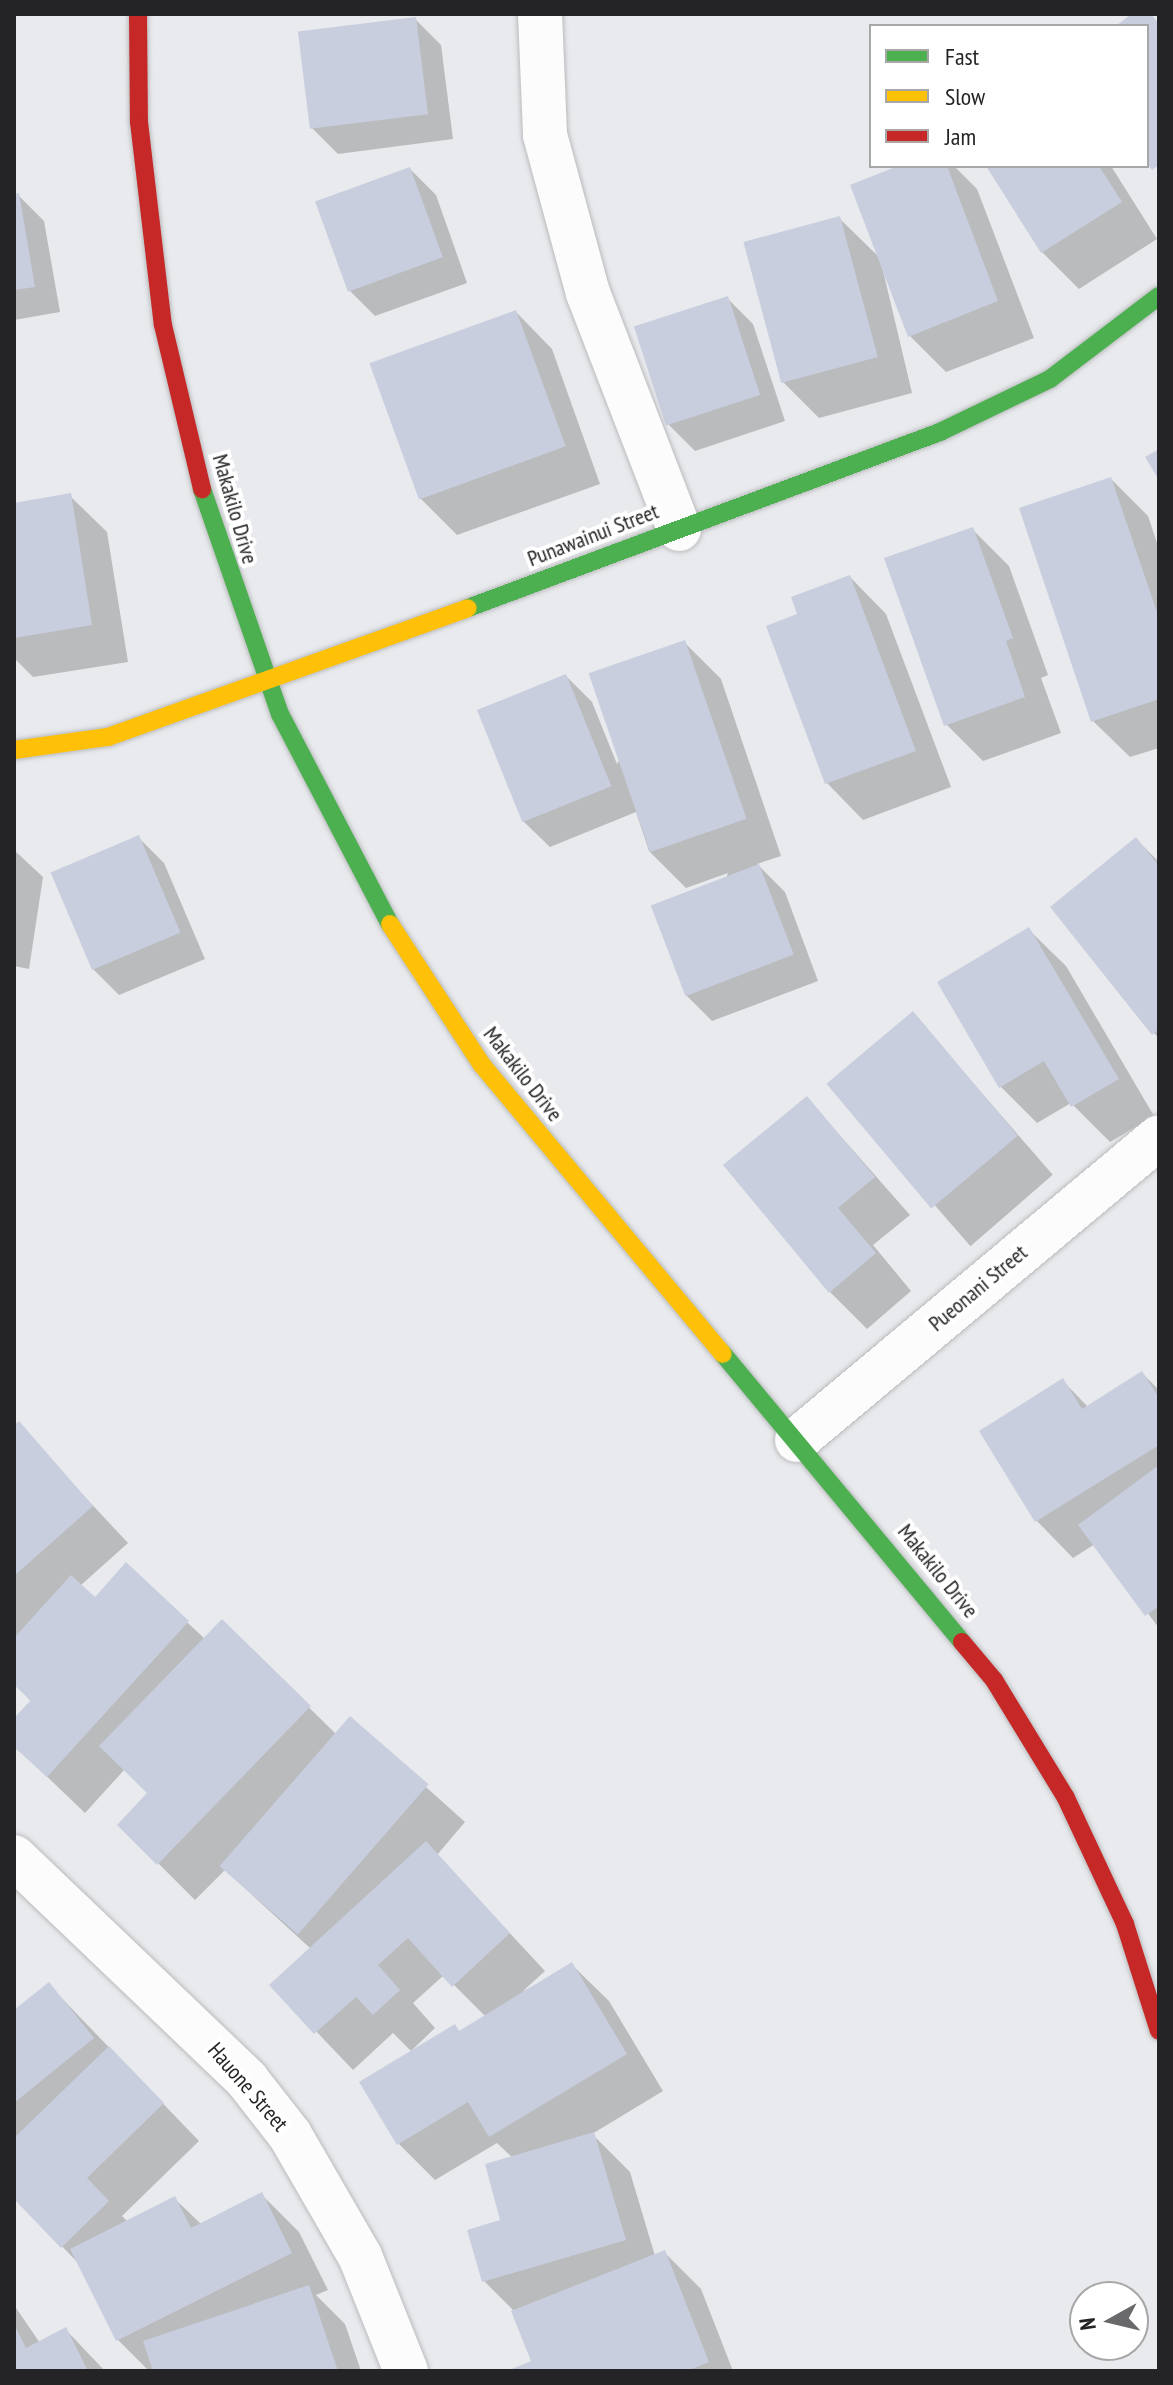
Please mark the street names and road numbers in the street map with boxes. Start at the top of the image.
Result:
street label: Makakilo Drive [207,451,263,567]
street label: Punawainui Street [524,498,662,572]
street label: Makakilo Drive [478,1021,568,1127]
street label: Pueonani Street [923,1239,1033,1337]
street label: Makakilo Drive [892,1519,984,1623]
street label: Hauone Street [202,2037,294,2137]

